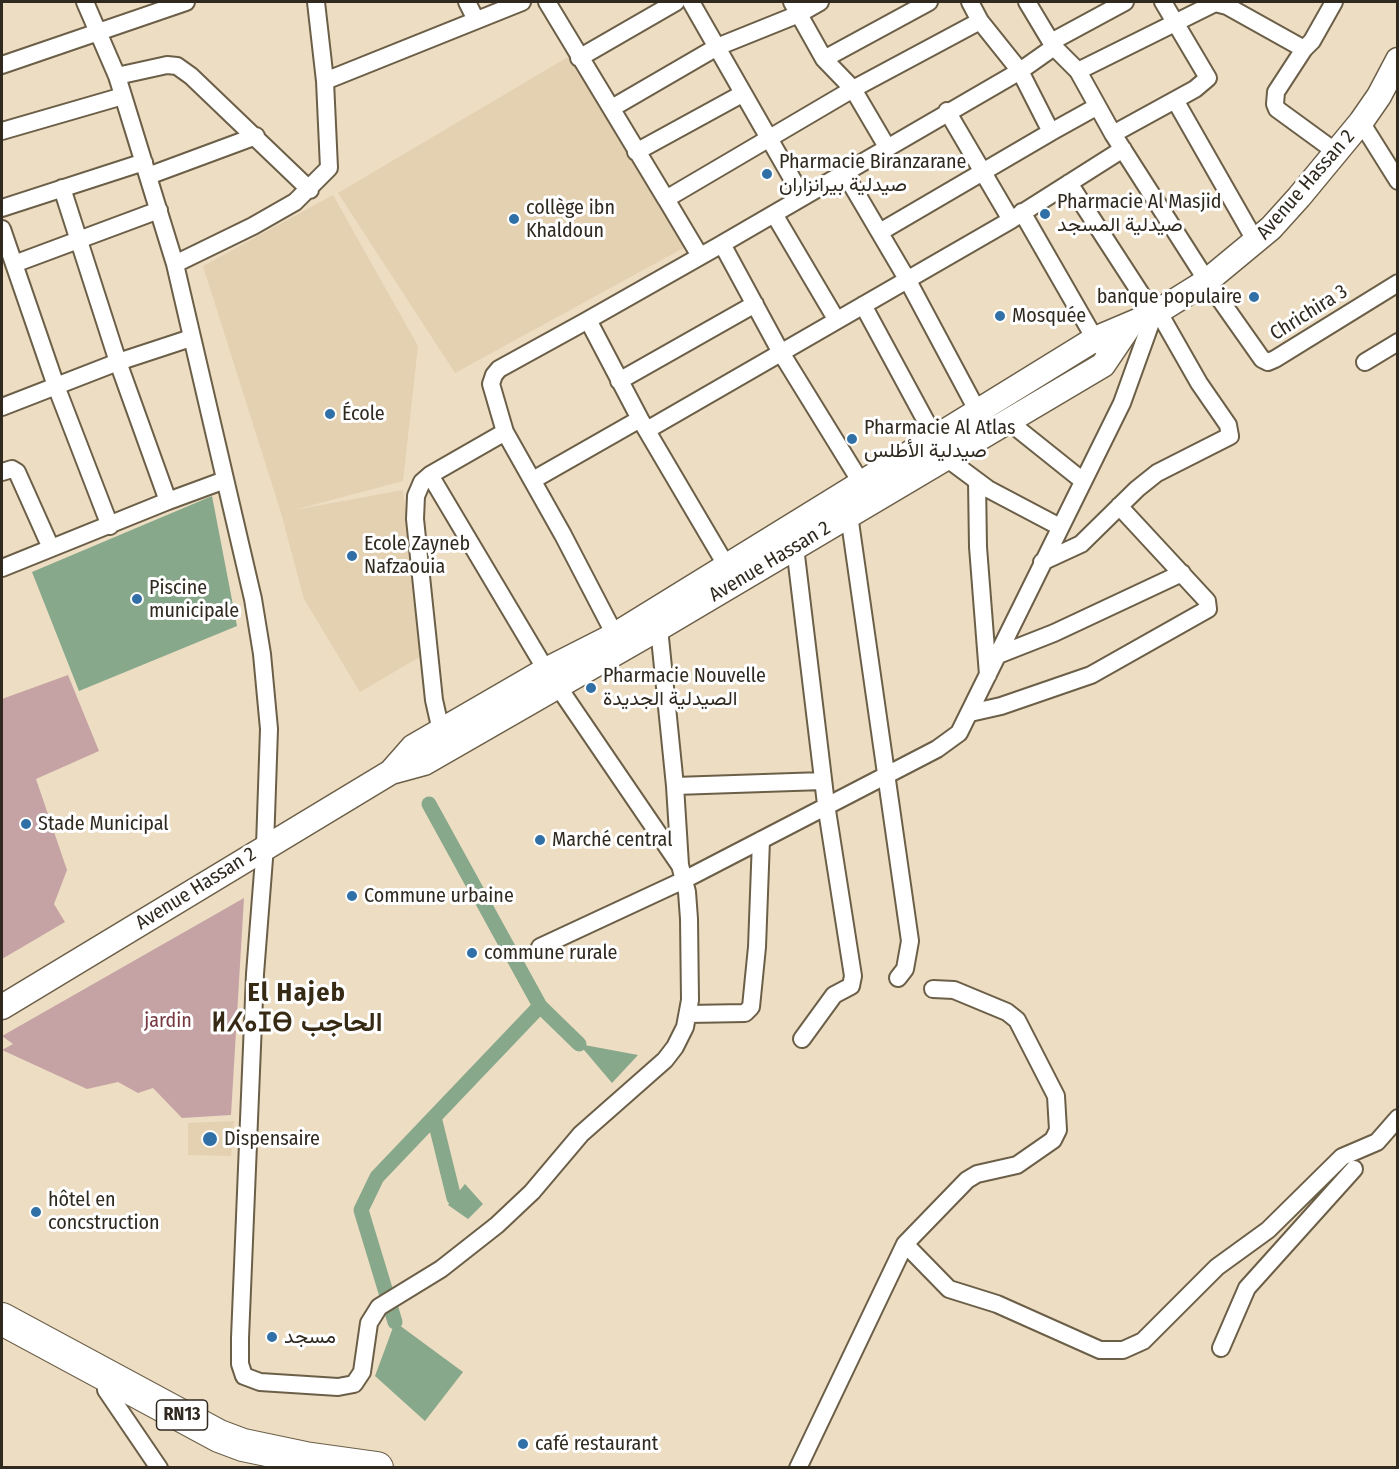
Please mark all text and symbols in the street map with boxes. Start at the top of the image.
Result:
street label: Avenue Hassan 2 [1252,125,1360,245]
place label: Pharmacie Biranzarane صيدلية بيرانزاران [779,150,966,197]
marker: Pharmacie Biranzarane صيدلية بيرانزاران [760,167,774,181]
place label: Pharmacie Al Masjid صيدلية المسجد [1057,190,1221,237]
place label: collège ibn Khaldoun [526,196,615,243]
marker: Pharmacie Al Masjid صيدلية المسجد [1038,207,1052,221]
marker: collège ibn Khaldoun [507,212,521,226]
street label: Chrichira 3 [1266,280,1352,346]
place label: banque populaire [1097,285,1242,309]
marker: banque populaire [1247,290,1261,304]
place label: Mosquée [1012,304,1086,328]
marker: Mosquée [993,309,1007,323]
place label: École [342,402,385,426]
marker: École [323,407,337,421]
place label: Pharmacie Al Atlas صيدلية الأطلس [864,416,1015,463]
marker: Pharmacie Al Atlas صيدلية الأطلس [845,432,859,446]
street label: Avenue Hassan 2 [705,516,835,608]
place label: Ecole Zayneb Nafzaouia [364,532,470,579]
marker: Ecole Zayneb Nafzaouia [345,549,359,563]
place label: Piscine municipale [149,576,239,623]
marker: Piscine municipale [130,592,144,606]
place label: Pharmacie Nouvelle الصيدلية الجديدة [603,664,766,711]
marker: Pharmacie Nouvelle الصيدلية الجديدة [584,681,598,695]
place label: Stade Municipal [38,812,169,836]
marker: Stade Municipal [19,817,33,831]
place label: Marché central [552,828,672,852]
marker: Marché central [533,833,547,847]
street label: Avenue Hassan 2 [131,842,261,936]
place label: Commune urbaine [364,884,514,908]
marker: Commune urbaine [345,889,359,903]
place label: commune rurale [484,941,617,965]
marker: commune rurale [465,946,479,960]
district label: El Hajeb ⵍⵃⴰⵊⴱ الحاجب [216,978,378,1040]
park label: jardin [144,1009,192,1033]
place label: Dispensaire [224,1127,320,1151]
marker: Dispensaire [201,1130,219,1148]
place label: hôtel en concstruction [48,1188,160,1235]
marker: hôtel en concstruction [29,1205,43,1219]
place label: مسجد [284,1325,336,1349]
marker: مسجد [265,1330,279,1344]
road number: RN13 [156,1400,207,1430]
place label: café restaurant [535,1432,658,1456]
marker: café restaurant [516,1437,530,1451]

